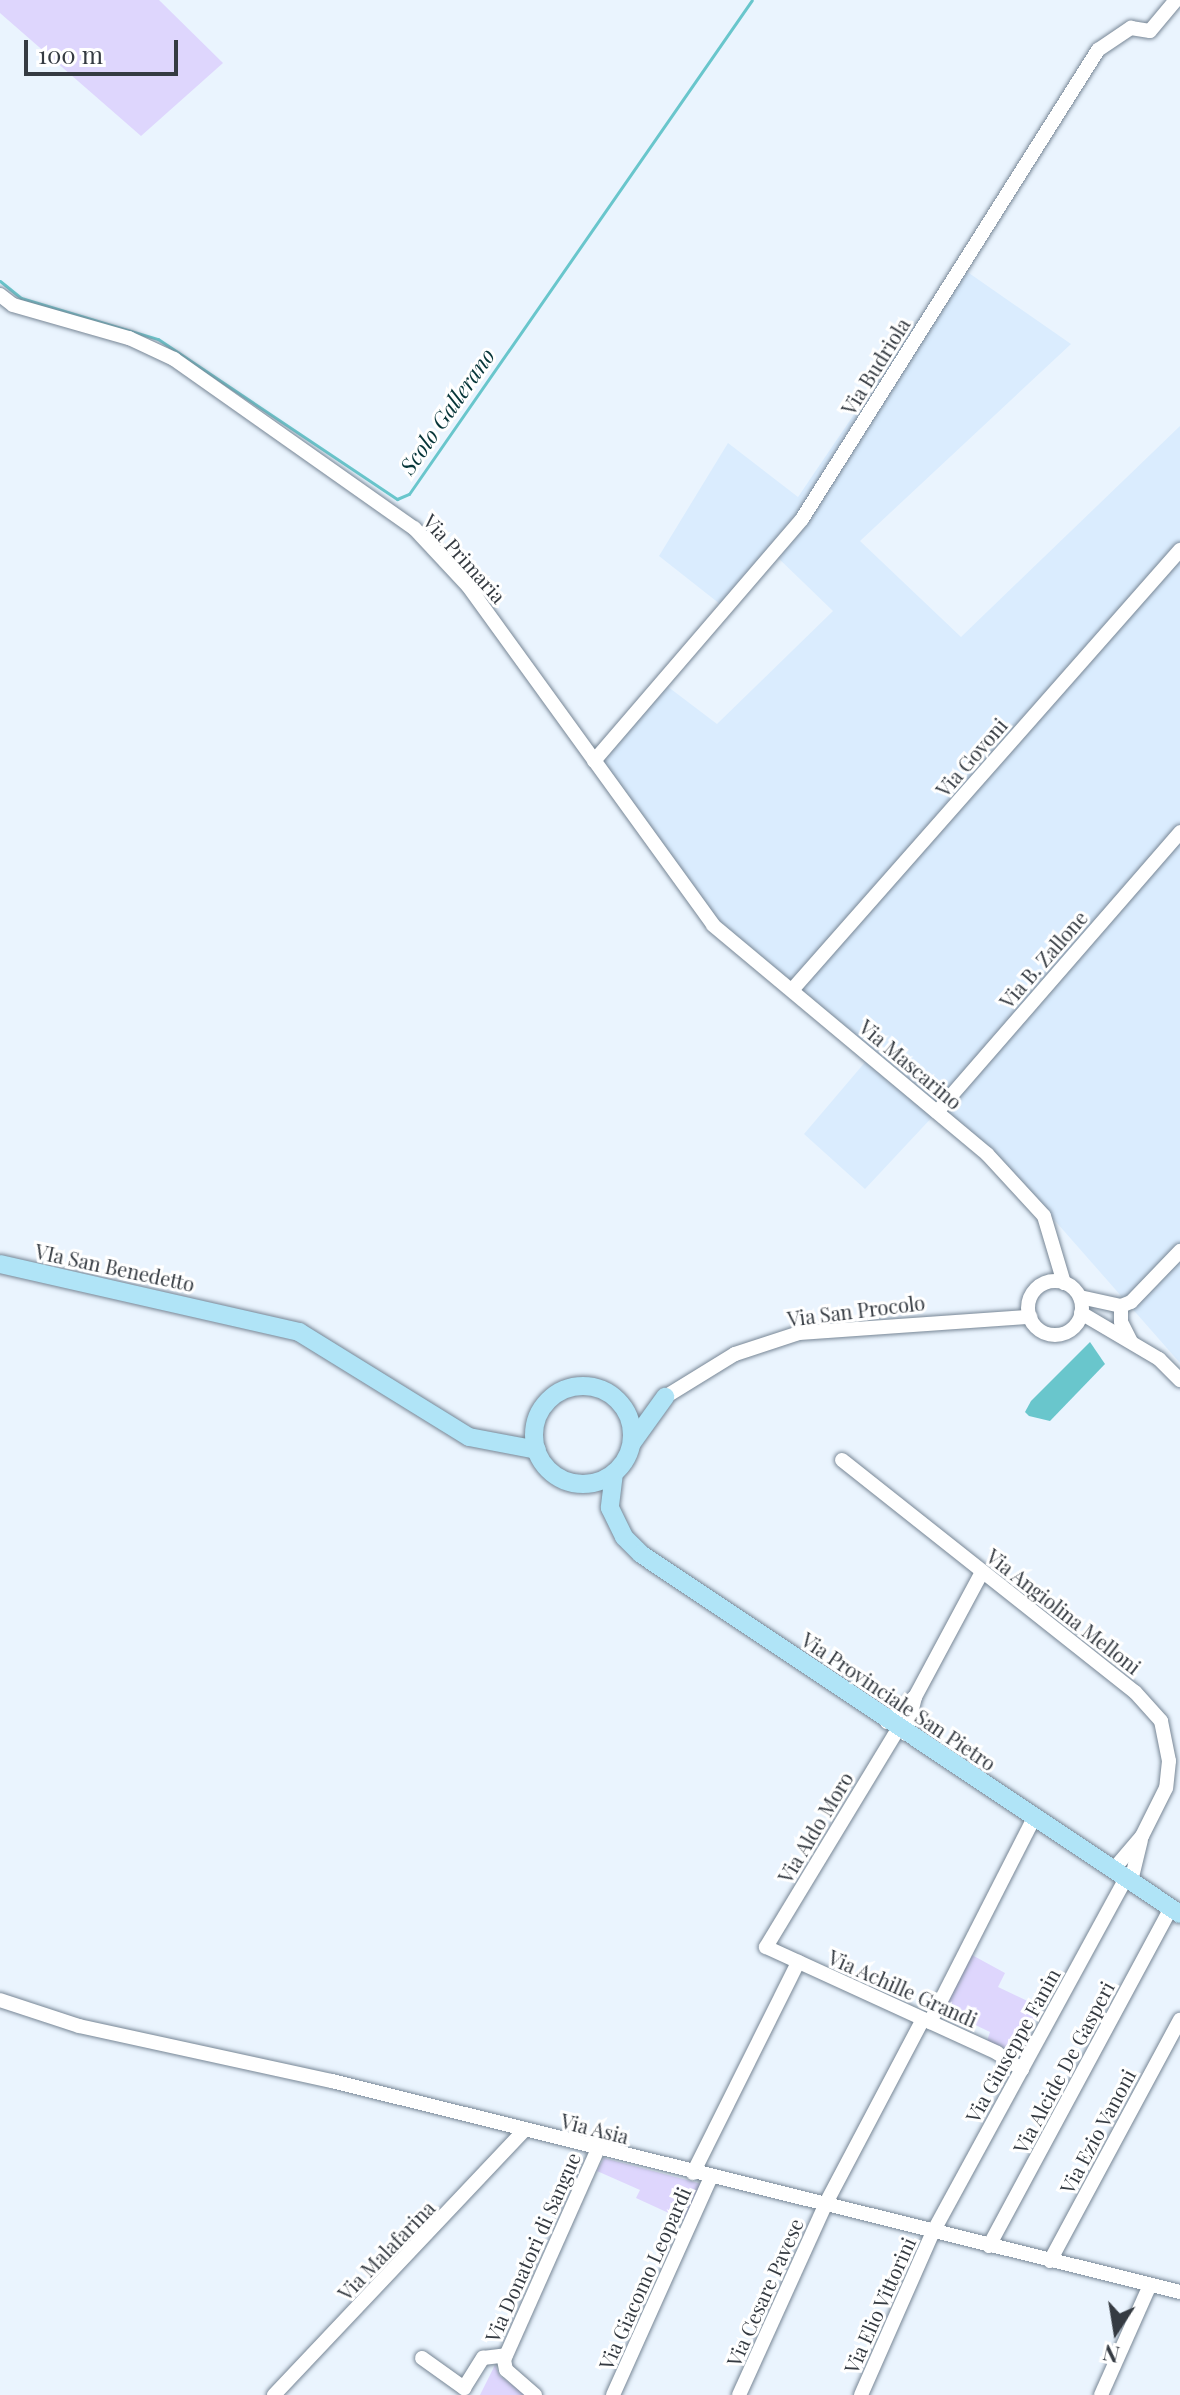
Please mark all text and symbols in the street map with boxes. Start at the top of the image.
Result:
scale bar [28,24,182,74]
text: 100 m [38,38,103,70]
street label: Via Budriola [836,313,914,419]
water label: Scolo Gallerano [394,343,500,479]
street label: Via Primaria [419,508,511,608]
street label: Via Govoni [930,713,1012,801]
street label: Via B. Zallone [994,905,1092,1013]
street label: Via Mascarino [855,1014,967,1114]
street label: VIa San Benedetto [33,1238,197,1296]
street label: Via San Procolo [786,1290,926,1330]
street label: Via Angiolina Melloni [982,1543,1146,1679]
street label: Via Provinciale San Pietro [797,1627,1001,1775]
street label: Via Aldo Moro [772,1767,858,1887]
street label: Via Achille Grandi [824,1944,982,2032]
street label: Via Giuseppe Fanin [960,1964,1064,2126]
street label: Via Alcide De Gasperi [1007,1977,1119,2157]
street label: Via Ezio Vanoni [1054,2064,1140,2198]
street label: Via Asia [558,2108,632,2148]
street label: Via Donatori di Sangue [479,2148,585,2346]
street label: Via Giacomo Leopardi [593,2183,695,2373]
street label: Via Malafarina [333,2195,439,2305]
street label: Via Cesare Pavese [721,2214,807,2370]
street label: Via Elio Vittorini [838,2233,920,2377]
north arrow [1076,2291,1156,2371]
text: N [1100,2338,1122,2371]

